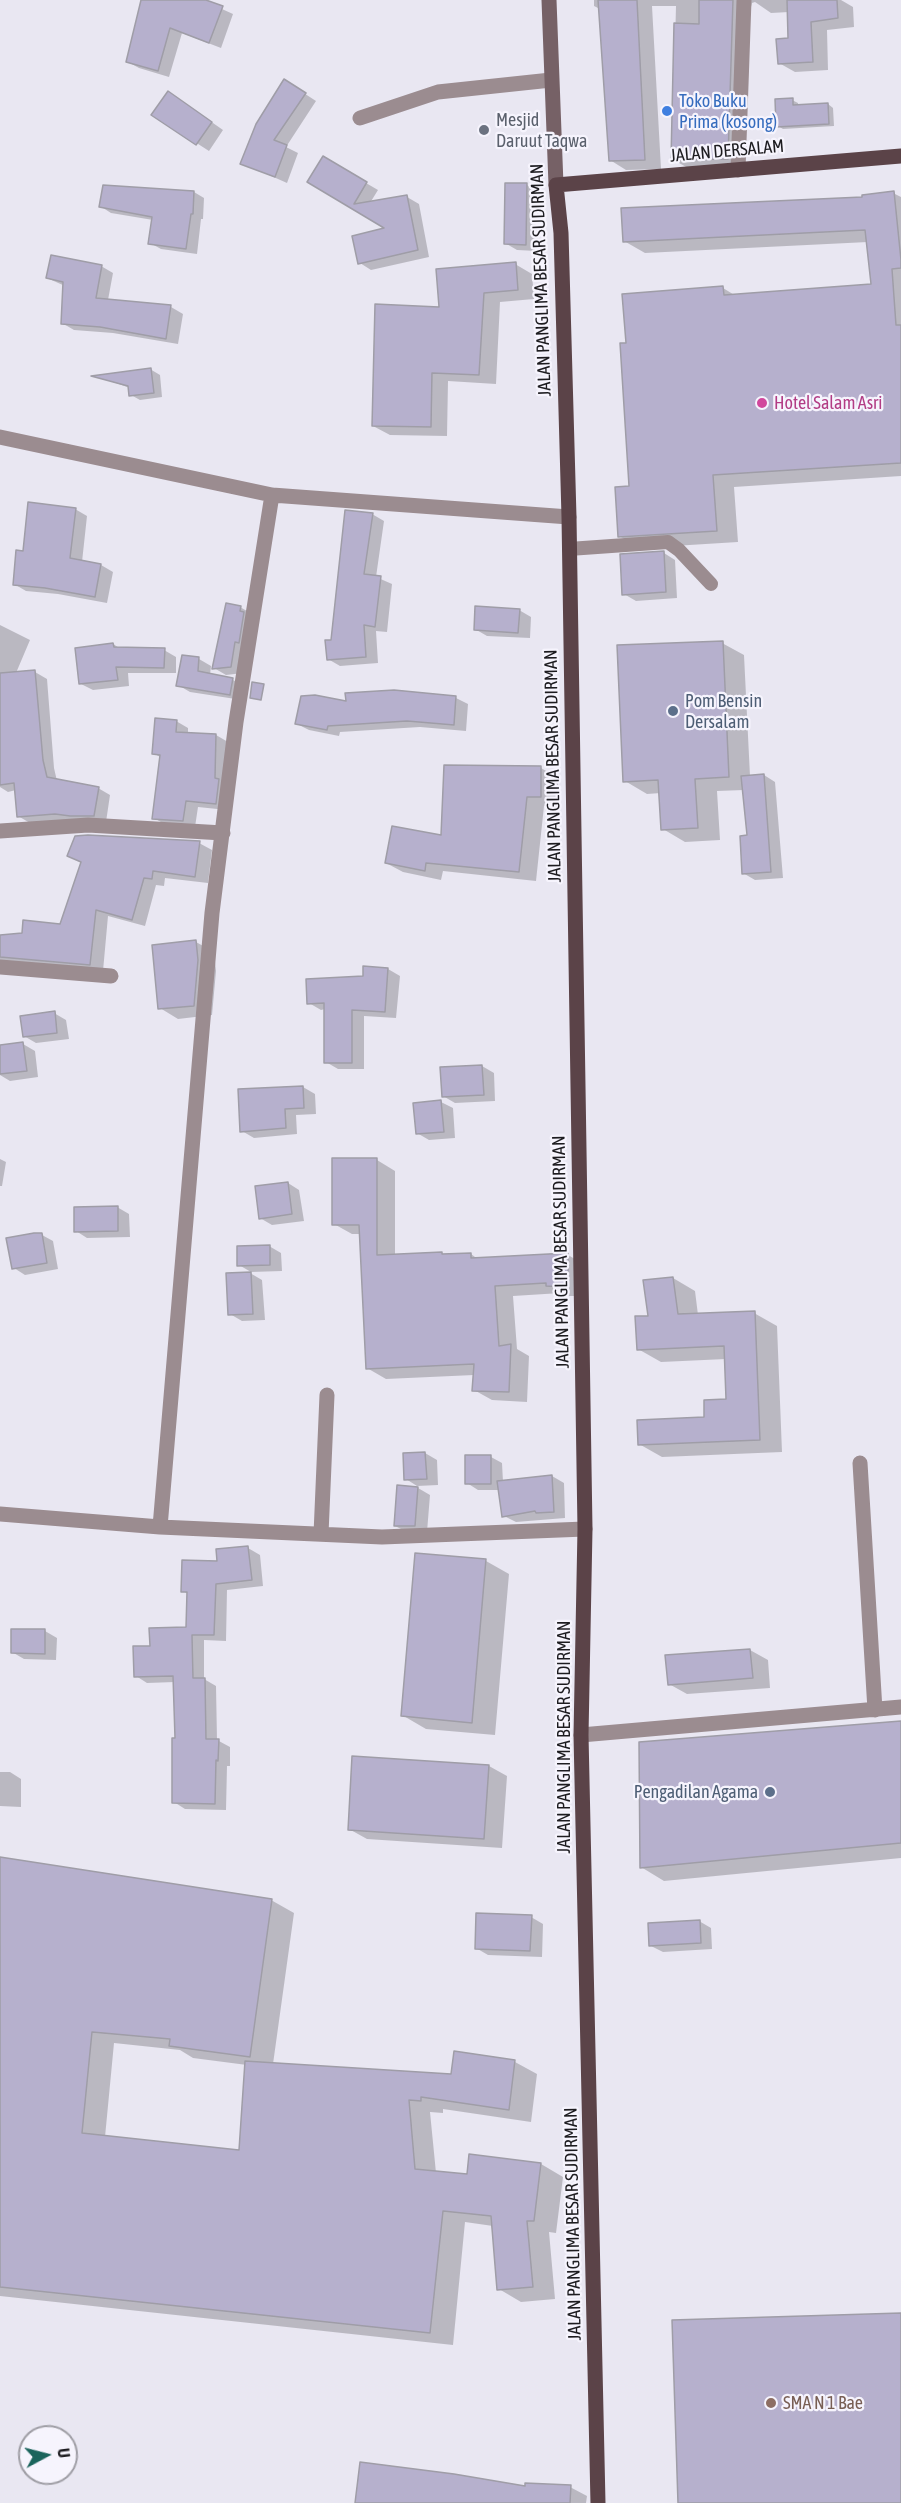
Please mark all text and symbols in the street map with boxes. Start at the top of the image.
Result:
place label: Toko Buku Prima (kosong) [679,90,777,132]
marker: Toko Buku Prima (kosong) [660,104,674,118]
place label: Mesjid Daruut Taqwa [496,109,587,152]
marker: Mesjid Daruut Taqwa [477,123,491,137]
street label: JALAN DERSALAM [669,135,785,167]
street label: JALAN PANGLIMA BESAR SUDIRMAN [526,163,556,397]
place label: Hotel Salam Asri [774,392,882,414]
marker: Hotel Salam Asri [755,396,769,410]
street label: JALAN PANGLIMA BESAR SUDIRMAN [540,649,566,883]
place label: Pom Bensin Dersalam [685,690,762,732]
marker: Pom Bensin Dersalam [666,704,680,718]
street label: JALAN PANGLIMA BESAR SUDIRMAN [548,1135,574,1369]
street label: JALAN PANGLIMA BESAR SUDIRMAN [553,1621,575,1853]
place label: Pengadilan Agama [634,1781,758,1803]
marker: Pengadilan Agama [763,1785,777,1799]
street label: JALAN PANGLIMA BESAR SUDIRMAN [560,2107,586,2341]
place label: SMA N 1 Bae [783,2392,863,2414]
marker: SMA N 1 Bae [764,2396,778,2410]
north arrow [18,2425,78,2485]
text: U [54,2447,73,2459]

